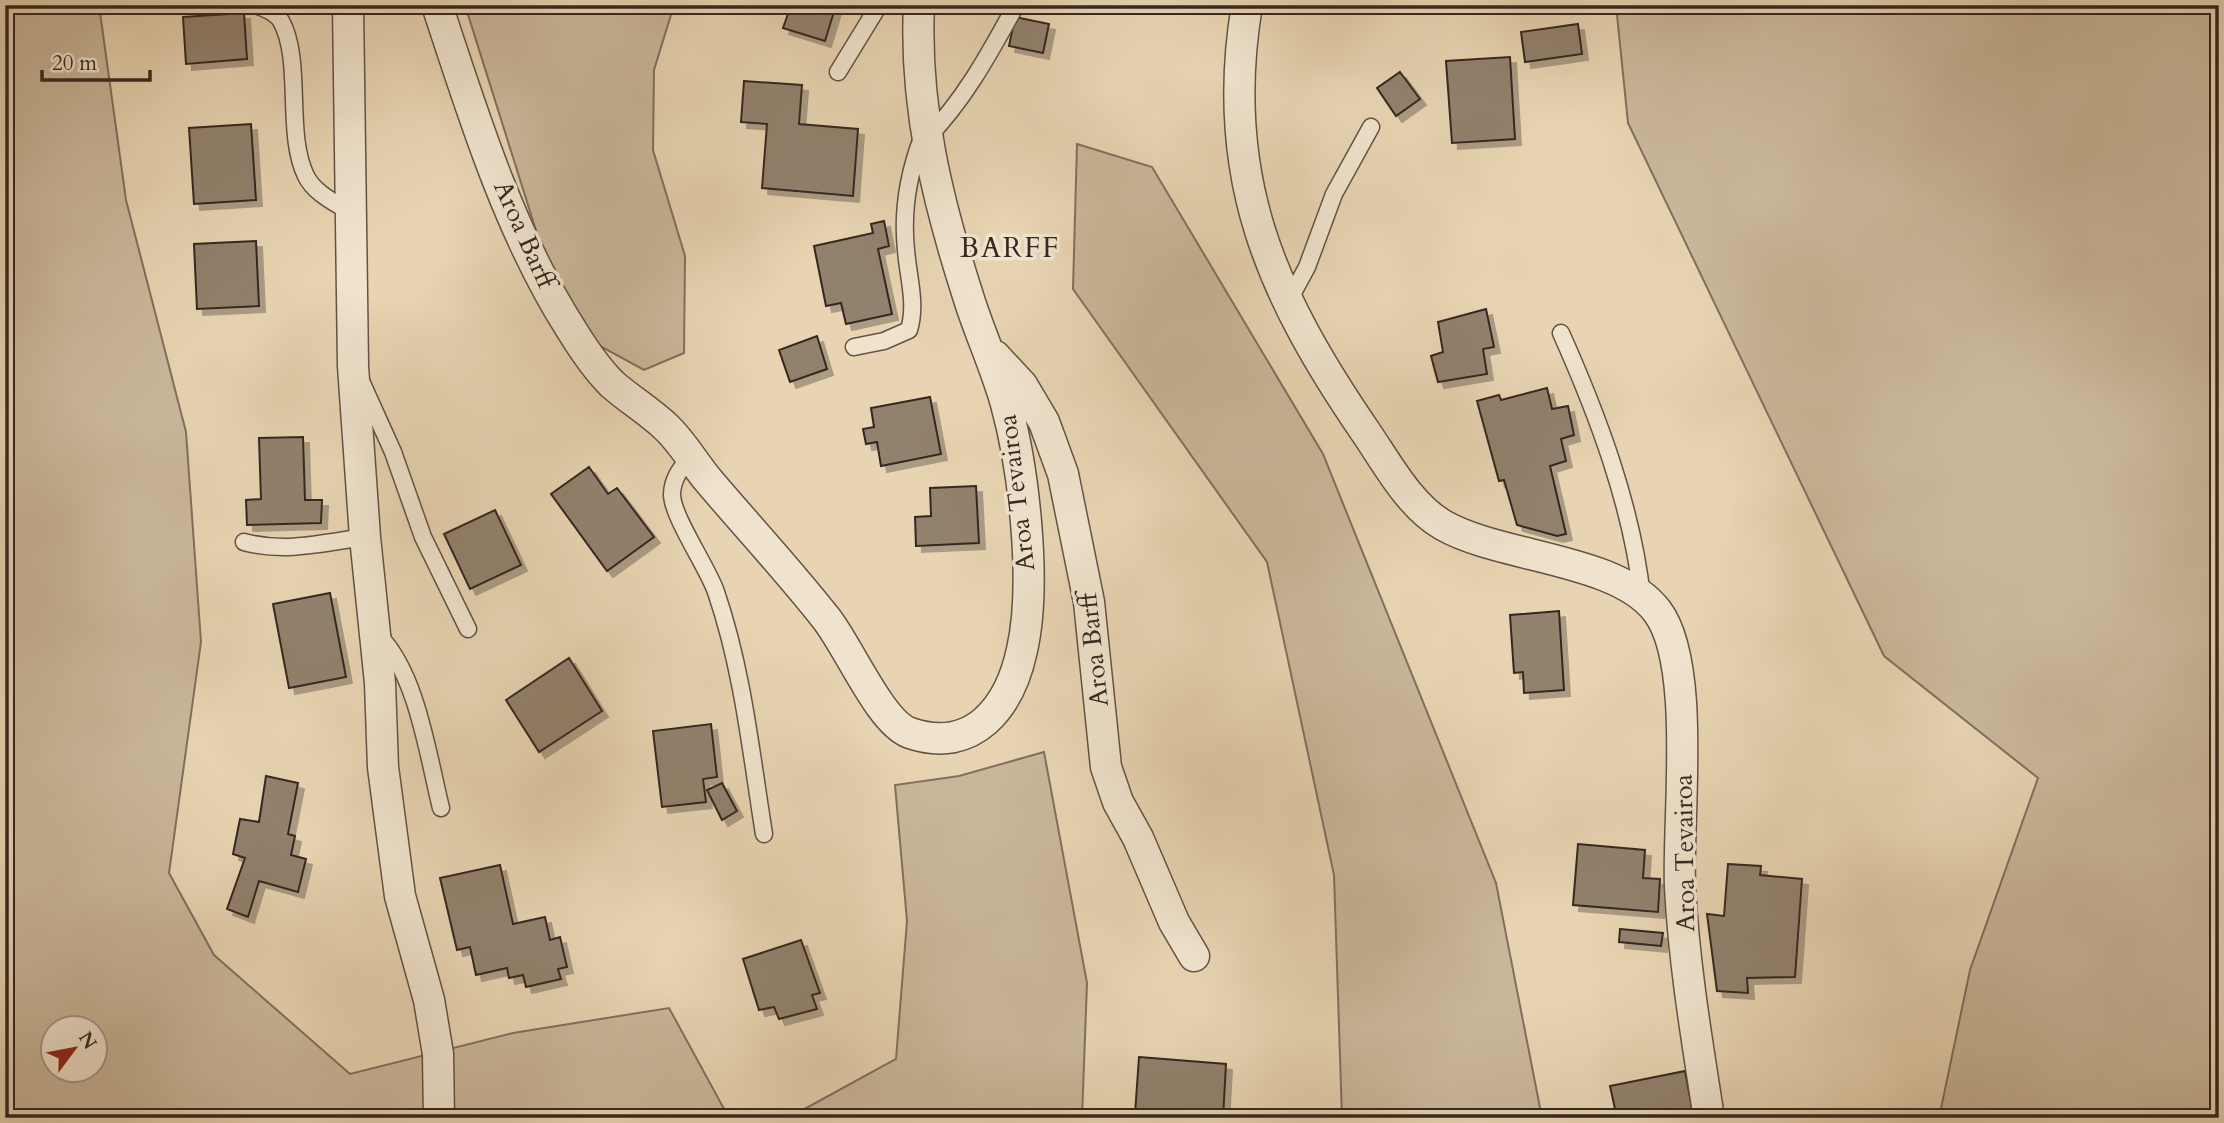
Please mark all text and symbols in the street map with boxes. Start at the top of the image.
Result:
scale bar [42,38,150,82]
text: 20 m [52,49,97,78]
street label: Aroa Barff [485,175,566,298]
district label: BARFF [960,229,1060,267]
street label: Aroa Tevairoa [990,413,1043,573]
street label: Aroa Barff [1070,587,1117,709]
street label: Aroa Tevairoa [1666,774,1703,932]
north arrow [38,1014,108,1084]
text: N [72,1027,103,1055]

